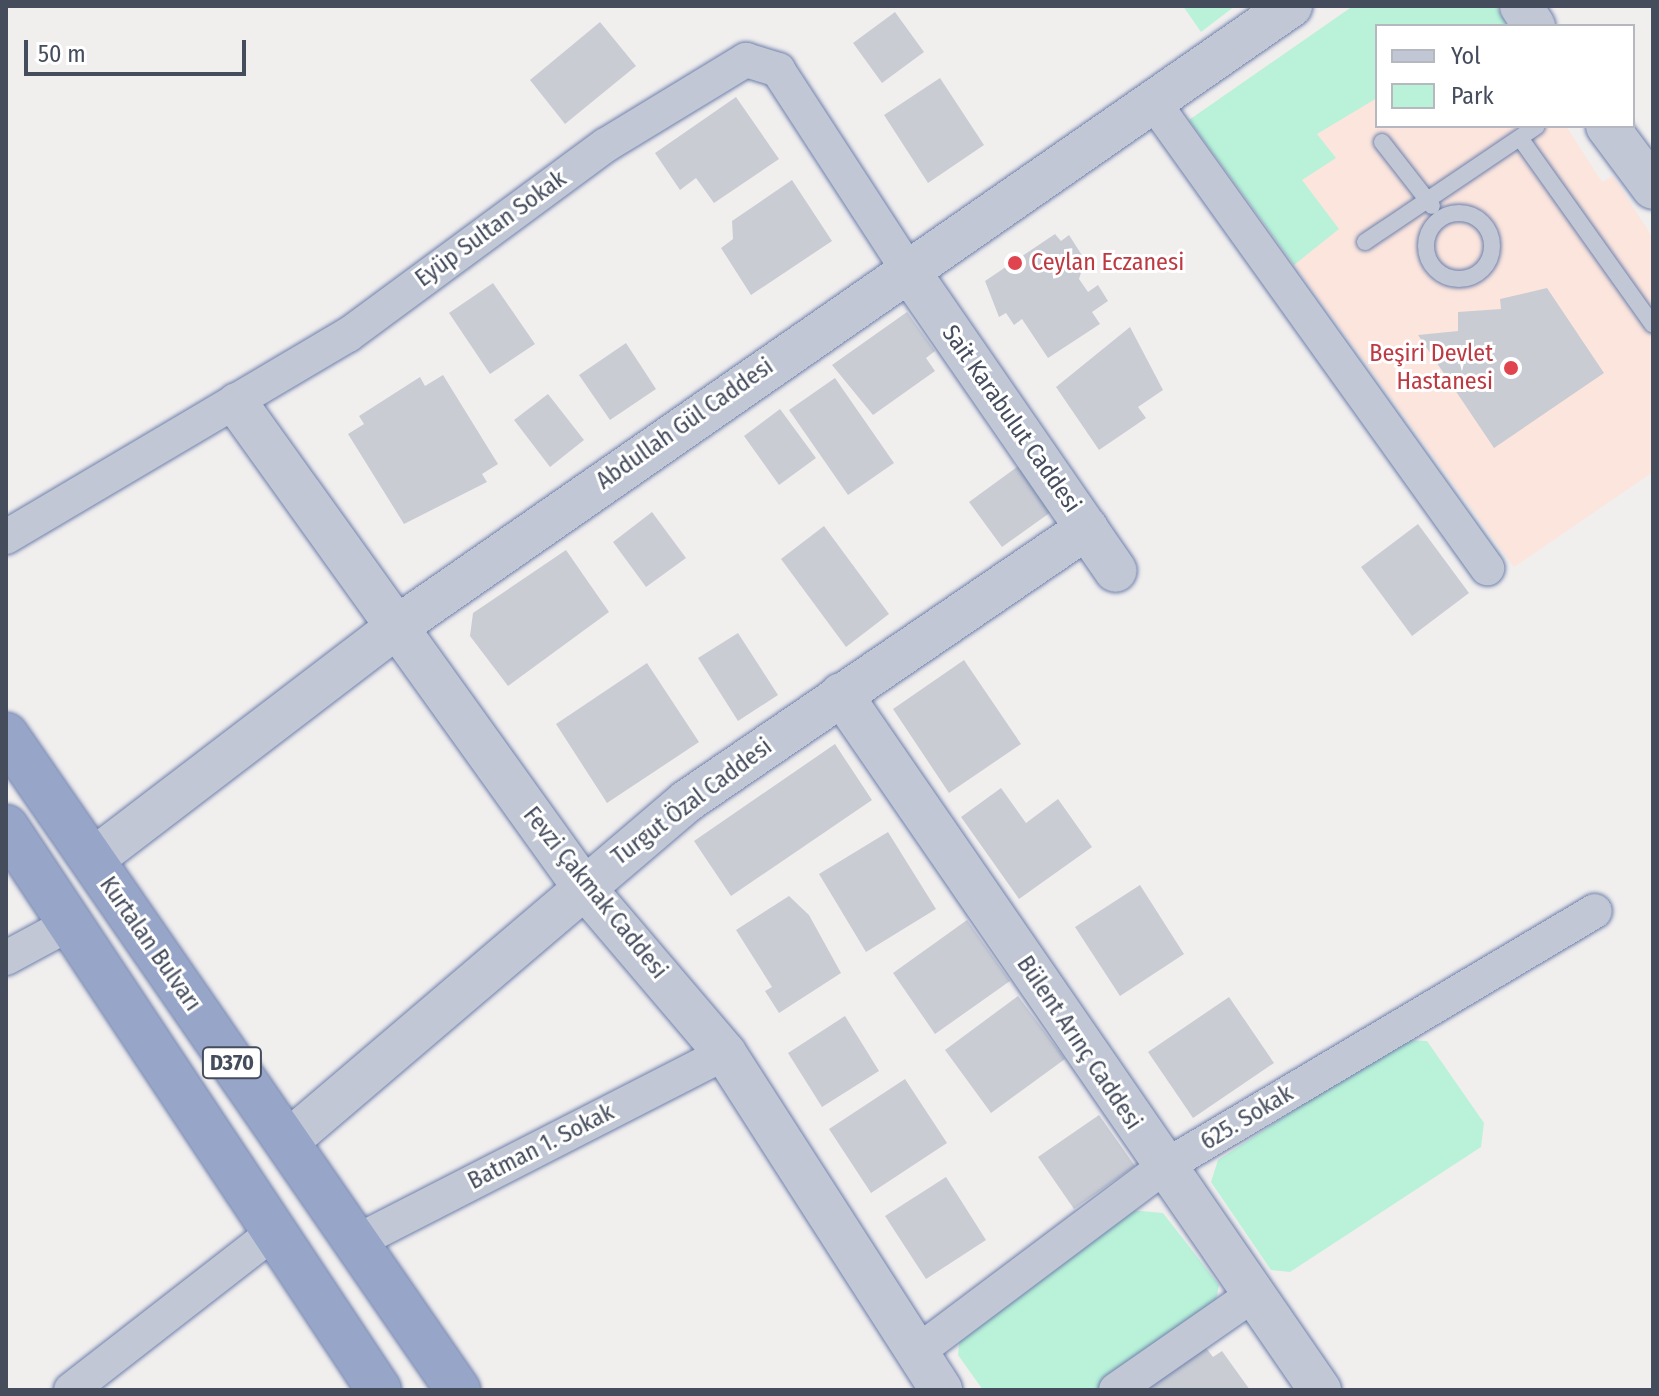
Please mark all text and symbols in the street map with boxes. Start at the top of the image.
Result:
scale bar [28,24,250,74]
legend [1375,24,1635,128]
text: 50 m [38,40,86,68]
text: Yol [1451,42,1481,70]
text: Park [1451,82,1494,110]
street label: Eyüp Sultan Sokak [410,165,572,293]
place label: Ceylan Eczanesi [1031,249,1184,277]
marker: Ceylan Eczanesi [1006,254,1024,272]
street label: Sait Karabulut Caddesi [935,320,1087,518]
place label: Beşiri Devlet Hastanesi [1369,340,1493,396]
street label: Abdullah Gül Caddesi [591,352,779,496]
marker: Beşiri Devlet Hastanesi [1500,357,1522,379]
street label: Turgut Özal Caddesi [606,732,778,872]
street label: Fevzi Çakmak Caddesi [517,801,673,985]
street label: Kurtalan Bulvarı [93,871,207,1017]
street label: Bülent Arınç Caddesi [1010,951,1148,1135]
road number: D370 [200,1045,264,1081]
street label: 625. Sokak [1196,1079,1298,1157]
street label: Batman 1. Sokak [463,1098,619,1196]

